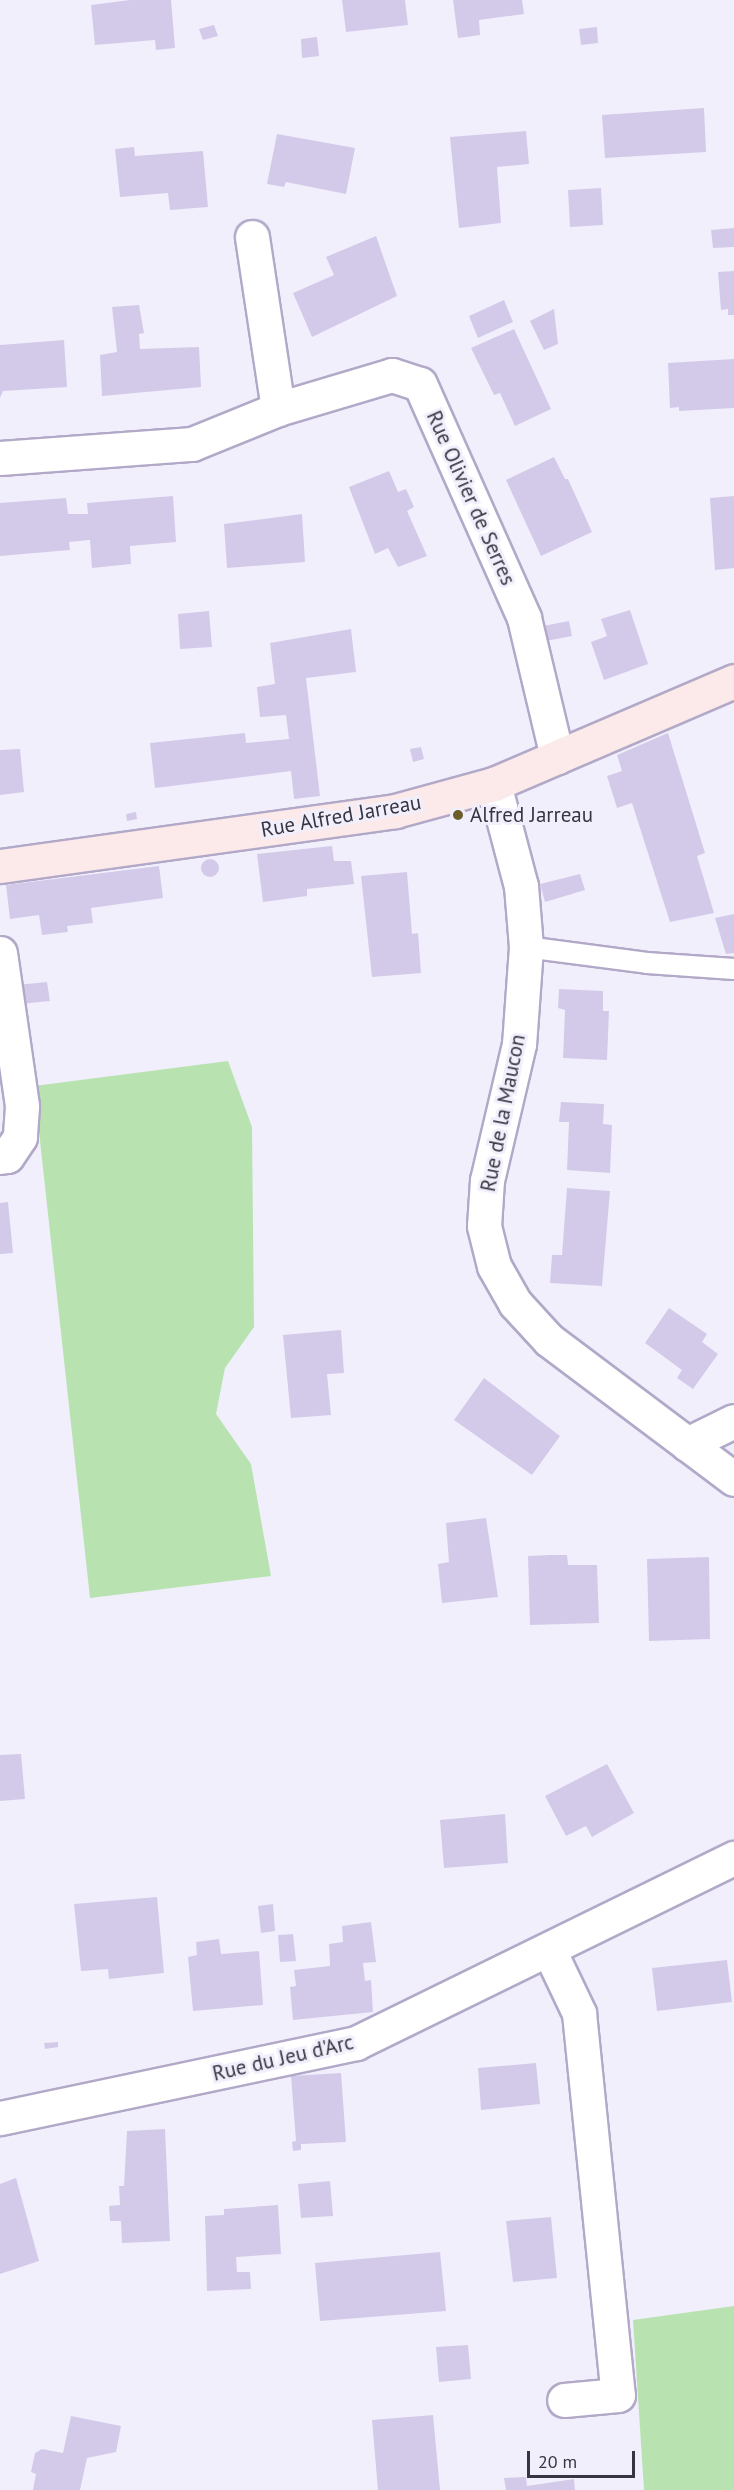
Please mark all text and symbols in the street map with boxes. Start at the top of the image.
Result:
street label: Rue Olivier de Serres [421,407,521,589]
street label: Rue Alfred Jarreau [259,789,423,843]
place label: Alfred Jarreau [470,802,593,828]
marker: Alfred Jarreau [451,808,465,822]
street label: Rue de la Maucon [475,1032,531,1194]
street label: Rue du Jeu d'Arc [210,2030,356,2086]
scale bar [530,2439,638,2477]
text: 20 m [538,2450,577,2473]

